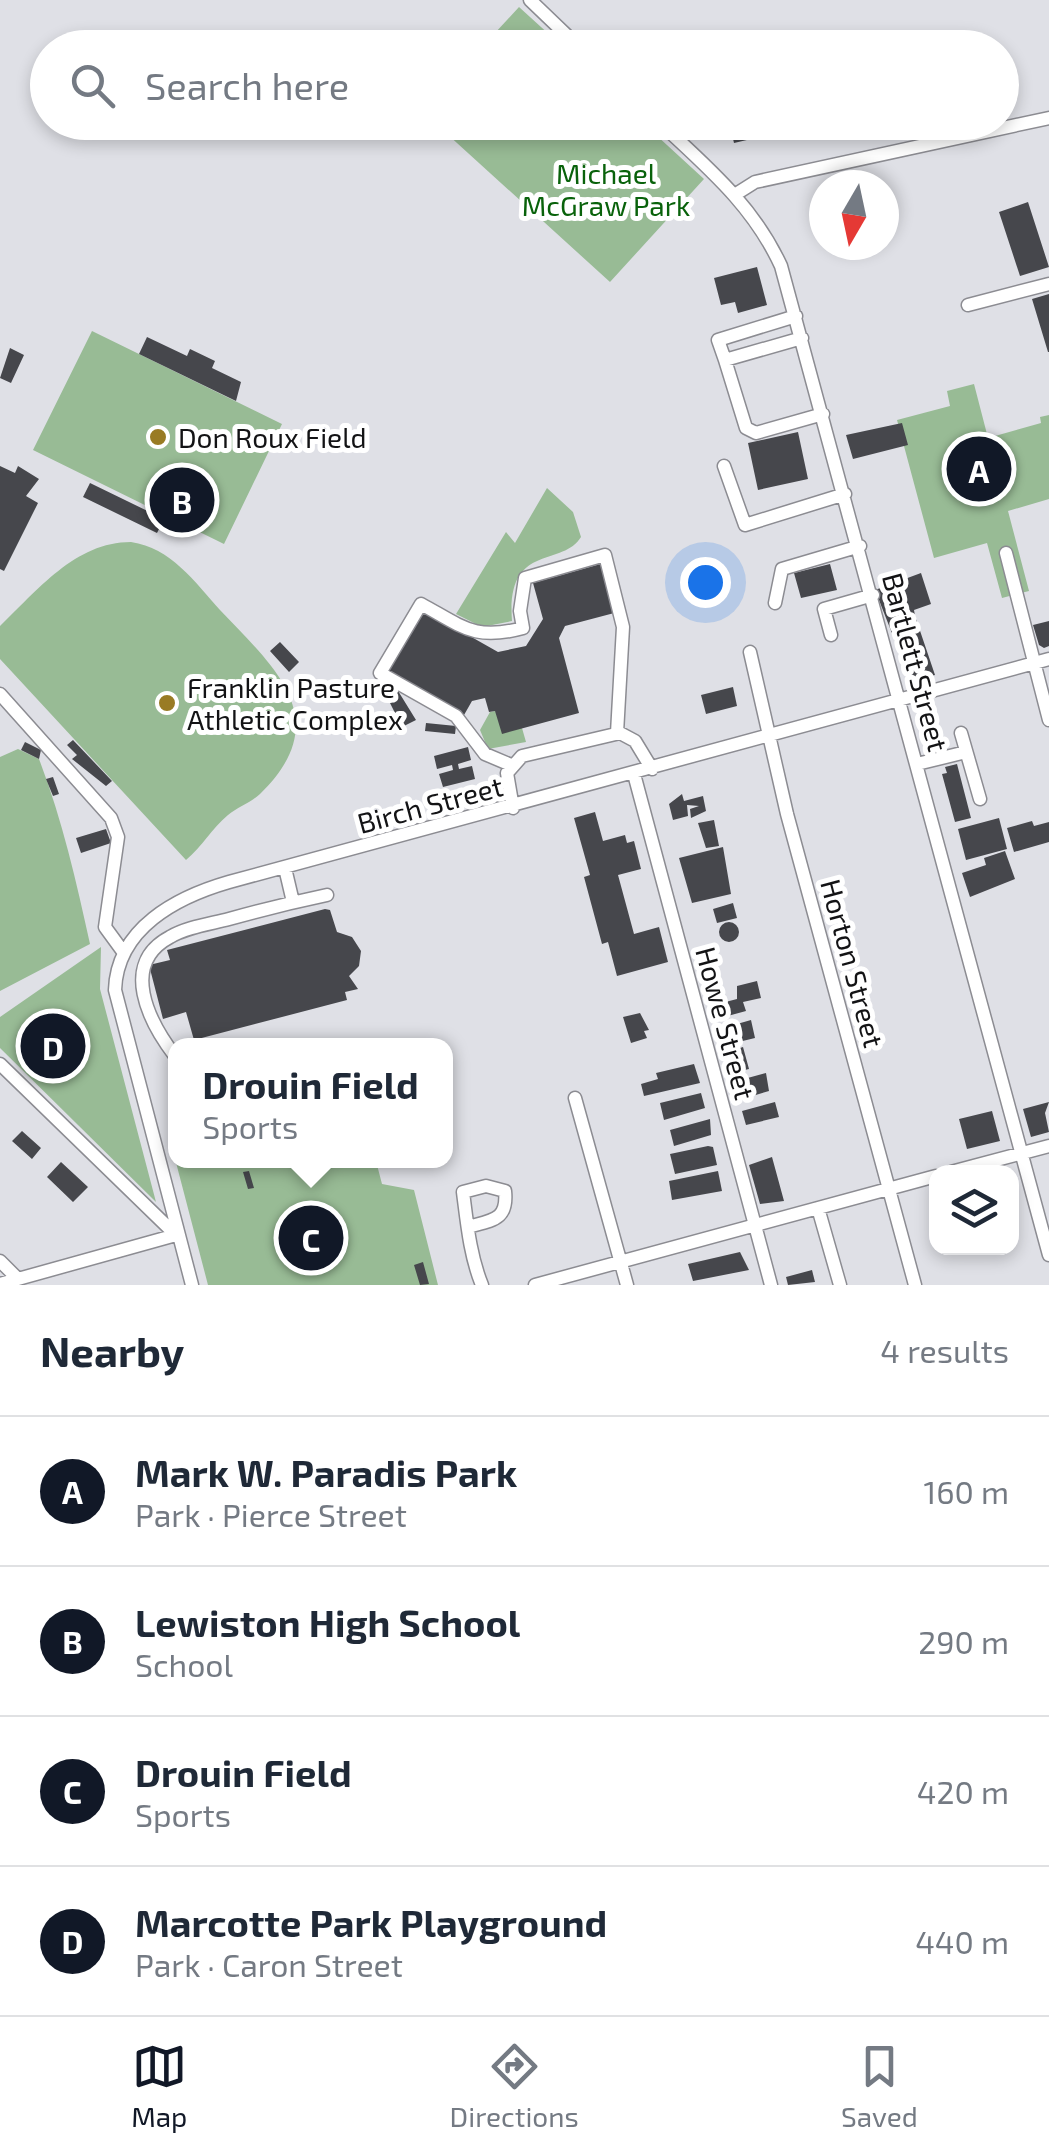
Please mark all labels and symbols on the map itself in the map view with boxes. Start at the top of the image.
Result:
park label: Michael McGraw Park [522,156,690,222]
north arrow [809,170,899,260]
place label: Don Roux Field [178,420,367,454]
marker: Don Roux Field [147,426,169,448]
pin: A [946,432,1012,506]
pin: B [150,462,214,538]
your location [680,557,731,608]
street label: Bartlett Street [876,569,956,755]
place label: Franklin Pasture Athletic Complex [187,670,403,736]
marker: Franklin Pasture Athletic Complex [156,692,178,714]
street label: Birch Street [354,768,506,840]
street label: Horton Street [814,875,892,1051]
street label: Howe Street [689,943,763,1103]
pin: D [20,1008,86,1084]
pin: C [278,1200,344,1276]

